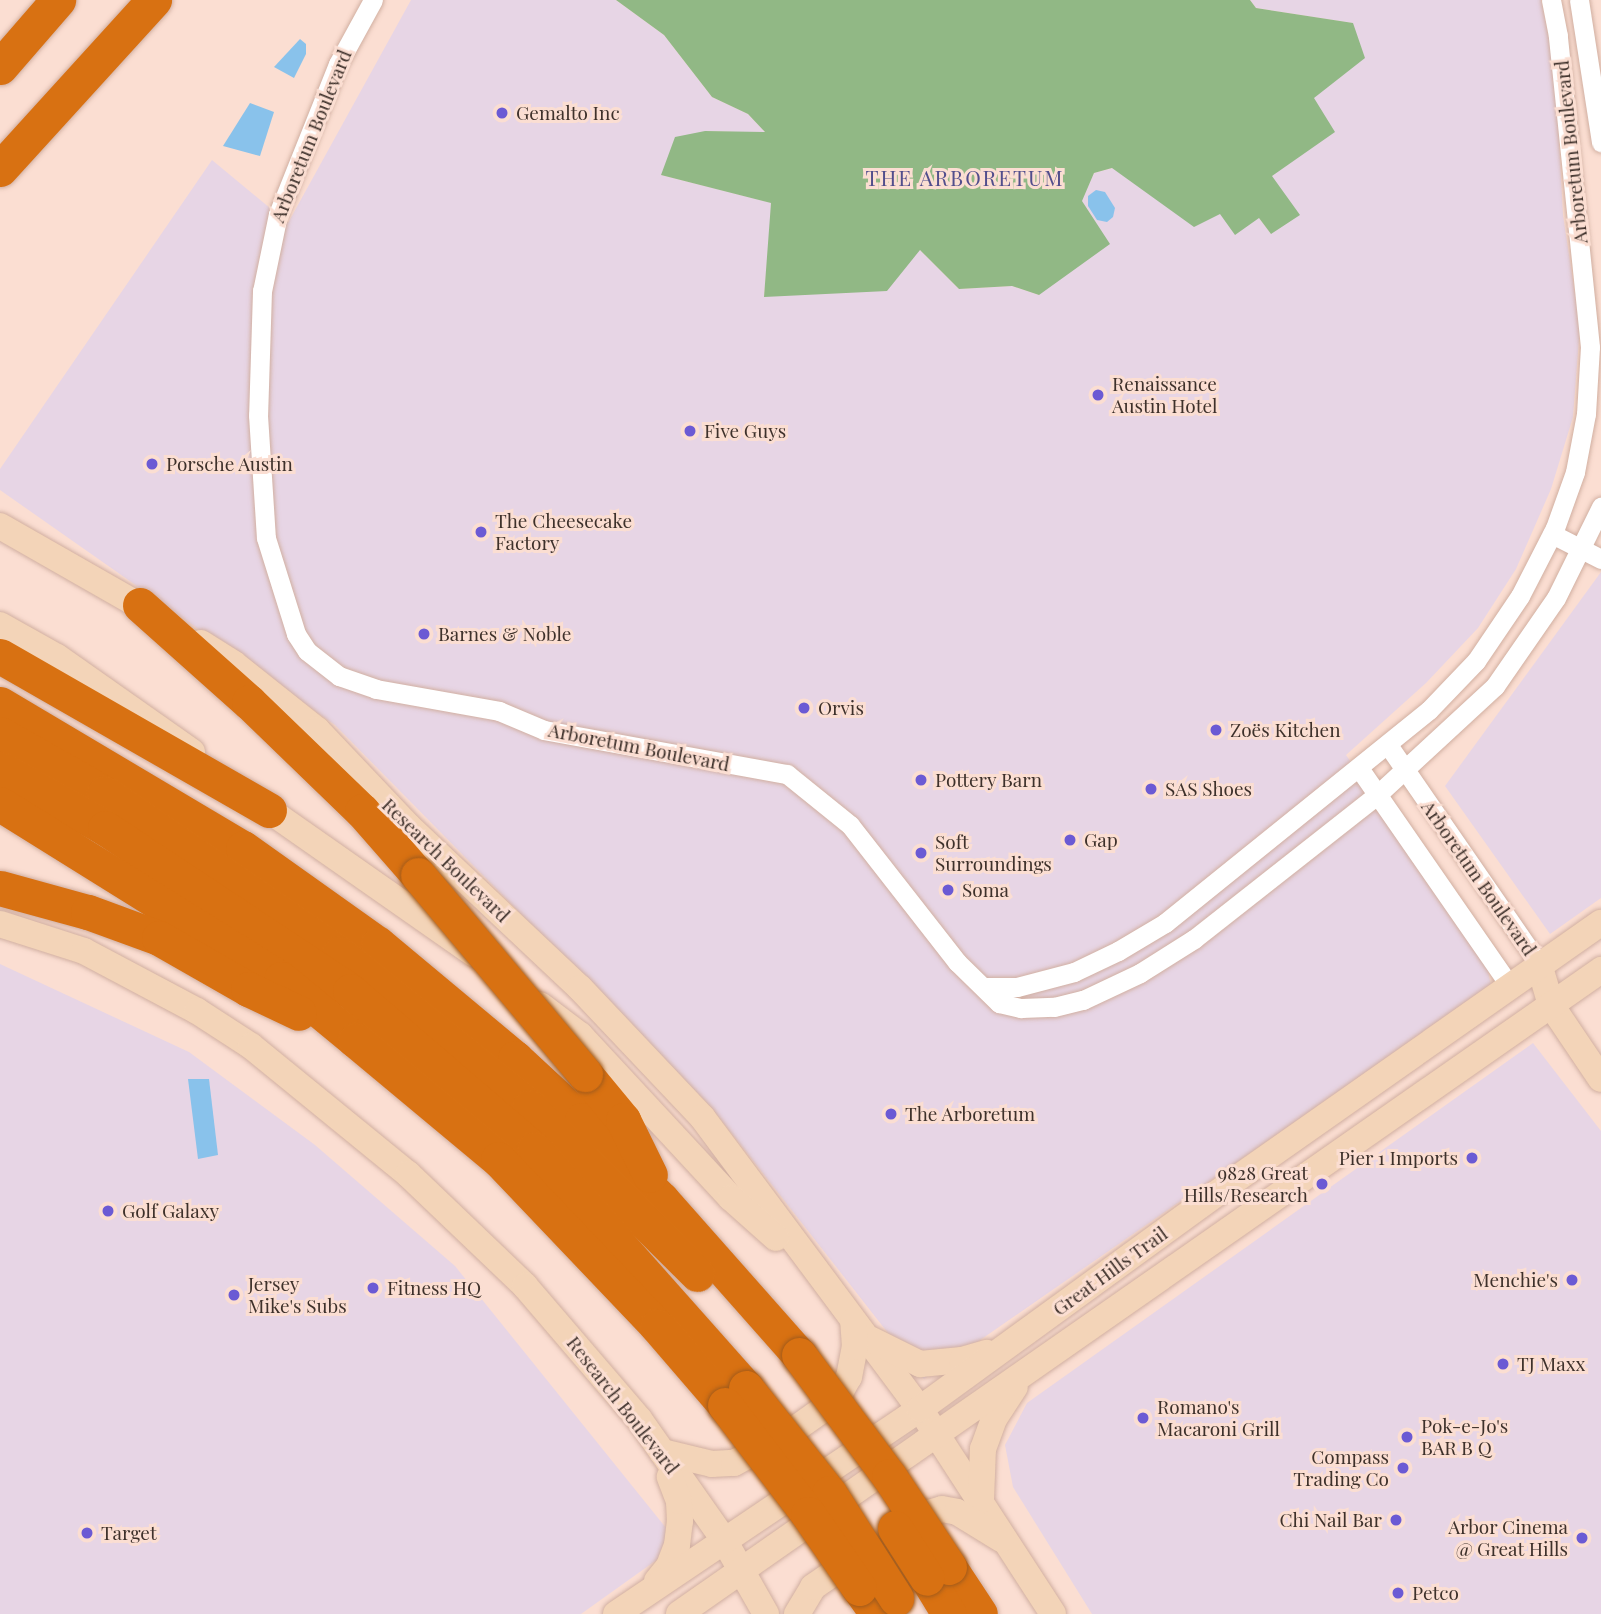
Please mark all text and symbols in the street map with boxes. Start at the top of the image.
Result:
street label: Arboretum Boulevard [266,46,356,226]
street label: Arboretum Boulevard [1550,59,1592,245]
place label: Gemalto Inc [516,102,620,124]
marker: Gemalto Inc [494,105,510,121]
district label: THE ARBORETUM [867,164,1063,190]
place label: Renaissance Austin Hotel [1112,373,1218,417]
marker: Renaissance Austin Hotel [1090,387,1106,403]
place label: Five Guys [704,420,786,442]
marker: Five Guys [682,423,698,439]
place label: Porsche Austin [166,453,294,475]
marker: Porsche Austin [144,456,160,472]
place label: The Cheesecake Factory [495,510,632,554]
marker: The Cheesecake Factory [473,524,489,540]
place label: Barnes & Noble [438,623,571,645]
marker: Barnes & Noble [416,626,432,642]
place label: Orvis [818,697,864,719]
marker: Orvis [796,700,812,716]
street label: Arboretum Boulevard [546,718,732,776]
place label: Zoës Kitchen [1230,719,1341,741]
marker: Zoës Kitchen [1208,722,1224,738]
place label: Pottery Barn [935,769,1042,791]
marker: Pottery Barn [913,772,929,788]
place label: SAS Shoes [1165,778,1252,800]
marker: SAS Shoes [1143,781,1159,797]
street label: Research Boulevard [377,793,515,927]
street label: Arboretum Boulevard [1417,796,1541,960]
place label: Gap [1084,829,1118,851]
place label: Soft Surroundings [935,831,1052,875]
marker: Gap [1062,832,1078,848]
marker: Soft Surroundings [913,845,929,861]
place label: Soma [962,879,1009,901]
marker: Soma [940,882,956,898]
place label: The Arboretum [905,1103,1036,1125]
marker: The Arboretum [883,1106,899,1122]
place label: Pier 1 Imports [1338,1147,1458,1169]
marker: Pier 1 Imports [1464,1150,1480,1166]
place label: 9828 Great Hills/Research [1184,1162,1308,1206]
marker: 9828 Great Hills/Research [1314,1176,1330,1192]
place label: Golf Galaxy [122,1200,219,1222]
marker: Golf Galaxy [100,1203,116,1219]
street label: Great Hills Trail [1048,1222,1172,1320]
place label: Menchie's [1473,1269,1558,1291]
marker: Menchie's [1564,1272,1580,1288]
place label: Jersey Mike's Subs [248,1273,347,1317]
place label: Fitness HQ [387,1277,481,1299]
marker: Fitness HQ [365,1280,381,1296]
marker: Jersey Mike's Subs [226,1287,242,1303]
street label: Research Boulevard [562,1332,684,1478]
place label: TJ Maxx [1517,1353,1585,1375]
marker: TJ Maxx [1495,1356,1511,1372]
place label: Romano's Macaroni Grill [1157,1396,1280,1440]
marker: Romano's Macaroni Grill [1135,1410,1151,1426]
place label: Pok-e-Jo's BAR B Q [1421,1415,1508,1459]
marker: Pok-e-Jo's BAR B Q [1399,1429,1415,1445]
place label: Compass Trading Co [1293,1446,1389,1490]
marker: Compass Trading Co [1395,1460,1411,1476]
place label: Chi Nail Bar [1279,1509,1382,1531]
marker: Chi Nail Bar [1388,1512,1404,1528]
place label: Arbor Cinema @ Great Hills [1448,1516,1568,1560]
place label: Target [101,1522,157,1544]
marker: Target [79,1525,95,1541]
marker: Arbor Cinema @ Great Hills [1574,1530,1590,1546]
place label: Petco [1412,1582,1459,1604]
marker: Petco [1390,1585,1406,1601]

